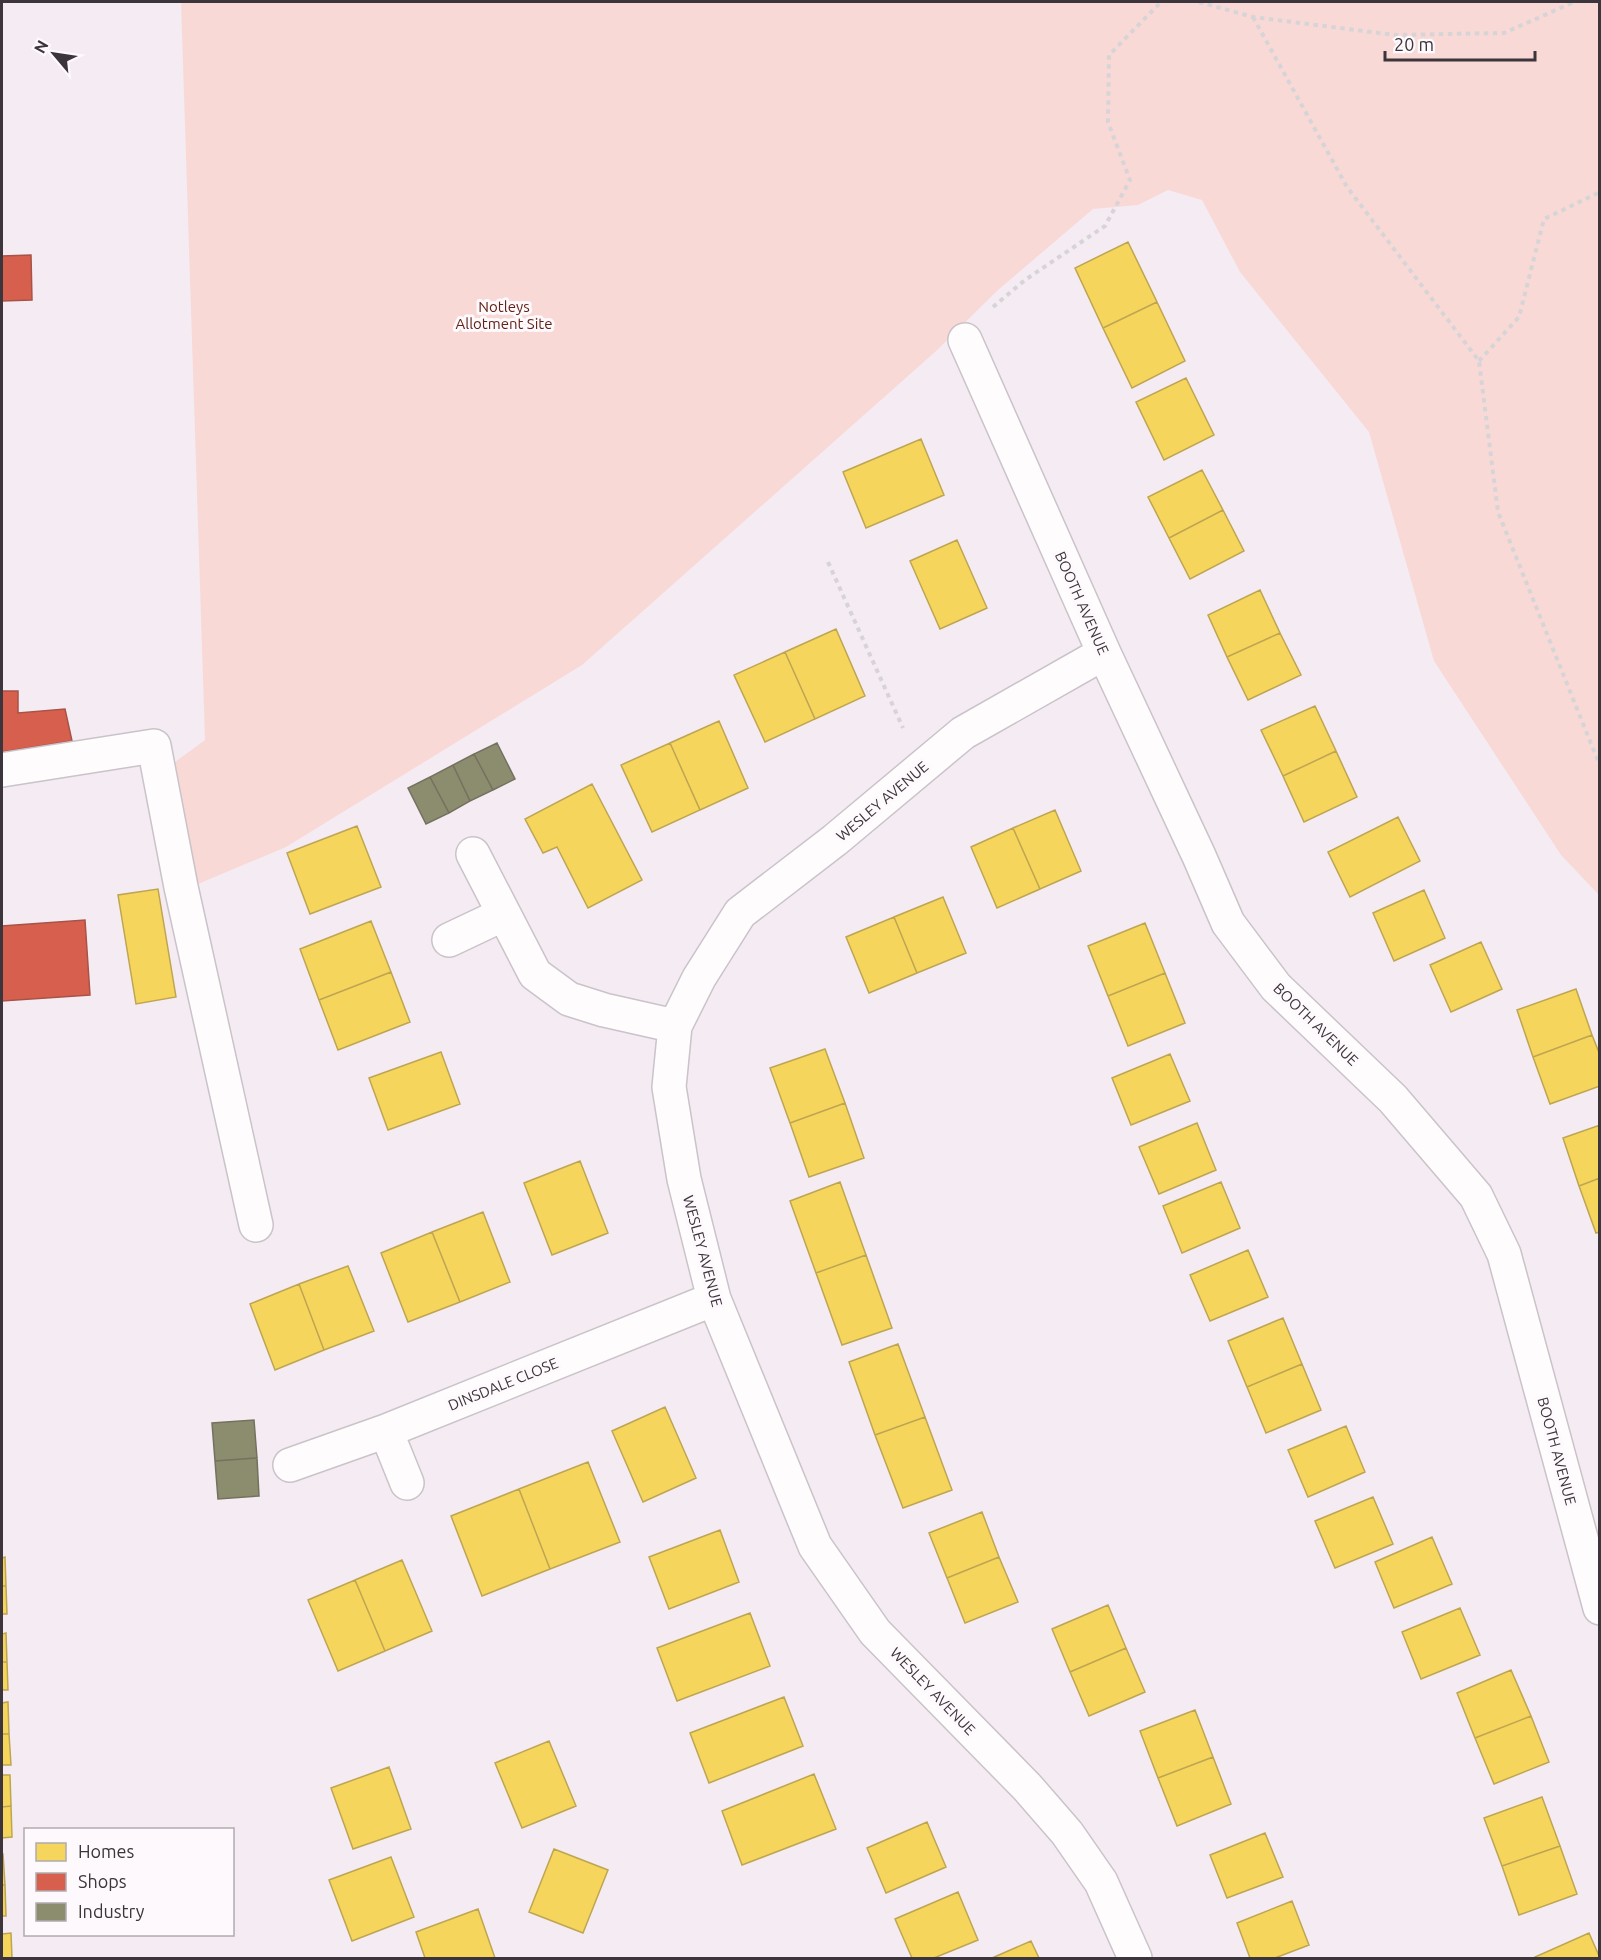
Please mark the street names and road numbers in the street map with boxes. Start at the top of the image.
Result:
street label: BOOTH AVENUE [1052,549,1112,657]
street label: WESLEY AVENUE [833,758,931,844]
street label: BOOTH AVENUE [1270,979,1362,1069]
street label: WESLEY AVENUE [680,1193,726,1309]
street label: DINSDALE CLOSE [446,1354,560,1414]
street label: BOOTH AVENUE [1534,1395,1580,1507]
street label: WESLEY AVENUE [887,1644,979,1738]

